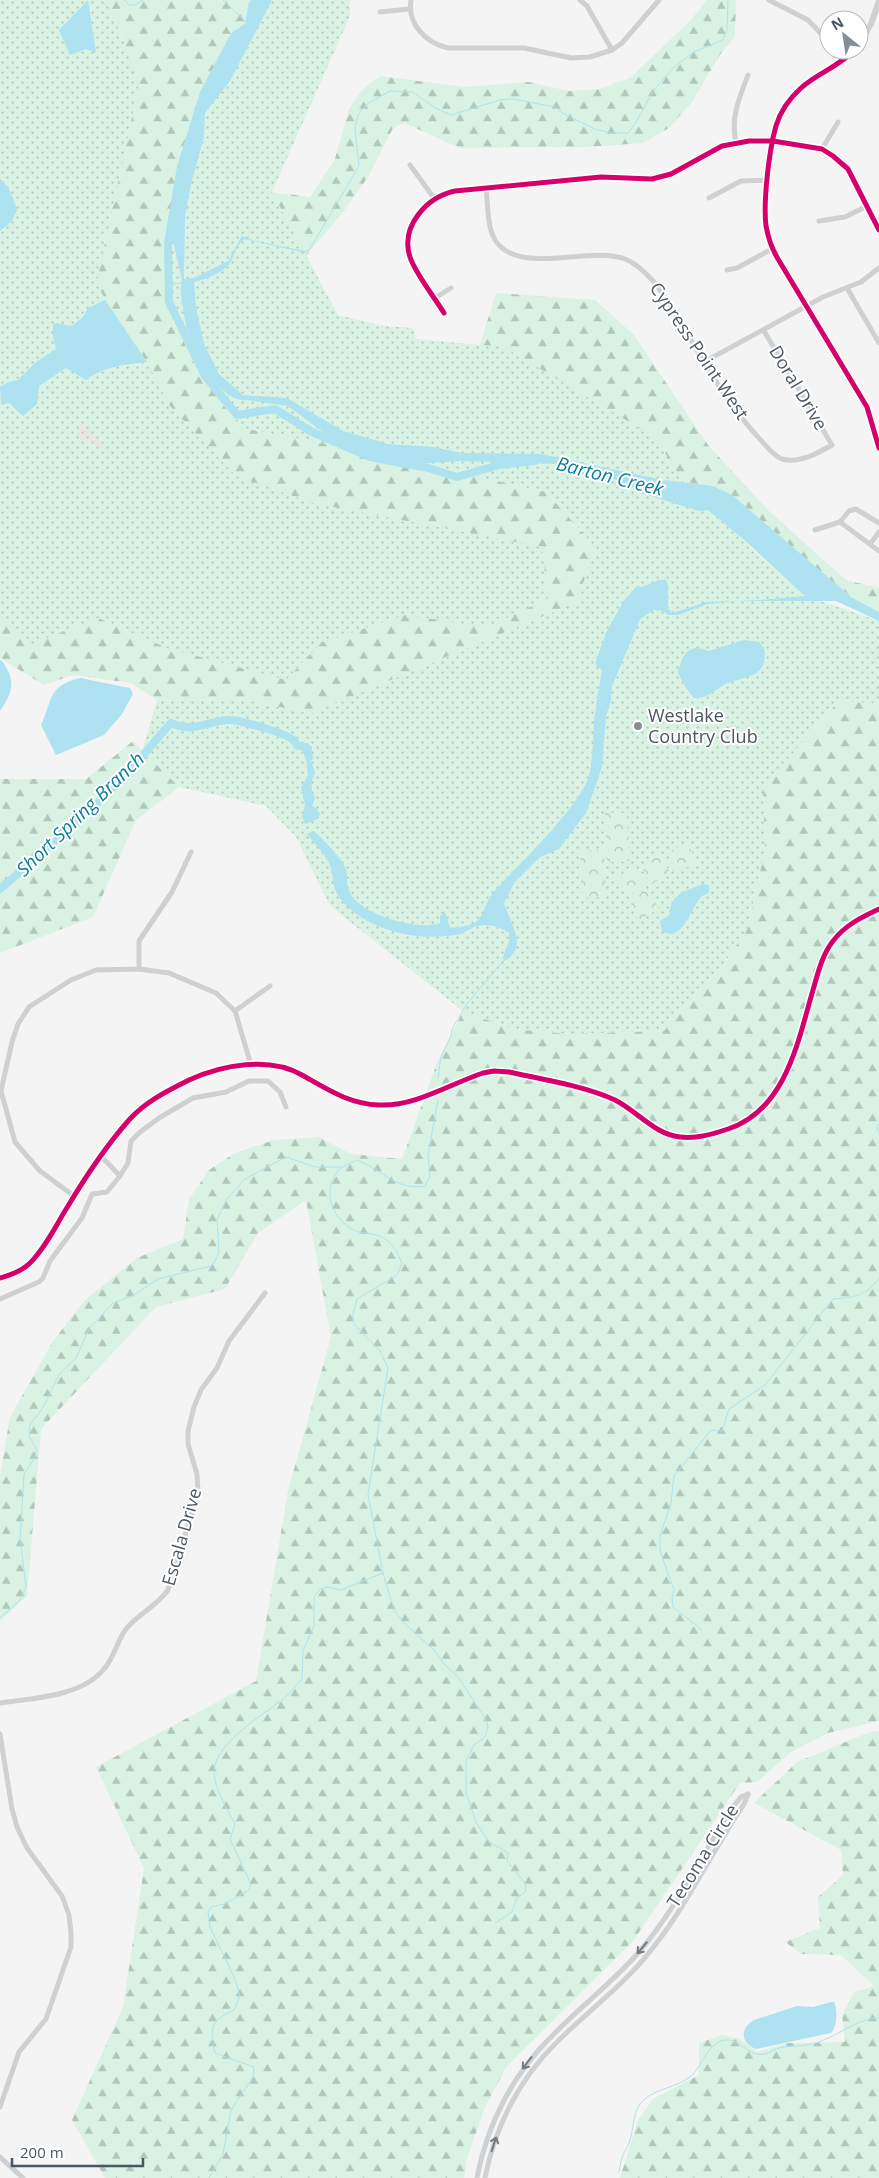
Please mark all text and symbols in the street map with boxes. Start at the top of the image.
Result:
north arrow [819,10,869,60]
text: N [828,12,847,34]
street label: Cypress Point West [645,277,755,424]
street label: Doral Drive [764,341,833,434]
water label: Barton Creek [554,450,667,502]
place label: Westlake Country Club [648,703,758,748]
marker: Westlake Country Club [632,720,644,732]
water label: Short Spring Branch [10,746,150,882]
street label: Escala Drive [156,1485,206,1588]
street label: Tecoma Circle [661,1799,743,1912]
one-way arrow [636,1942,647,1955]
one-way arrow [522,2056,533,2069]
scale bar [12,2136,144,2168]
one-way arrow [490,2136,499,2152]
text: 200 m [20,2142,64,2162]

